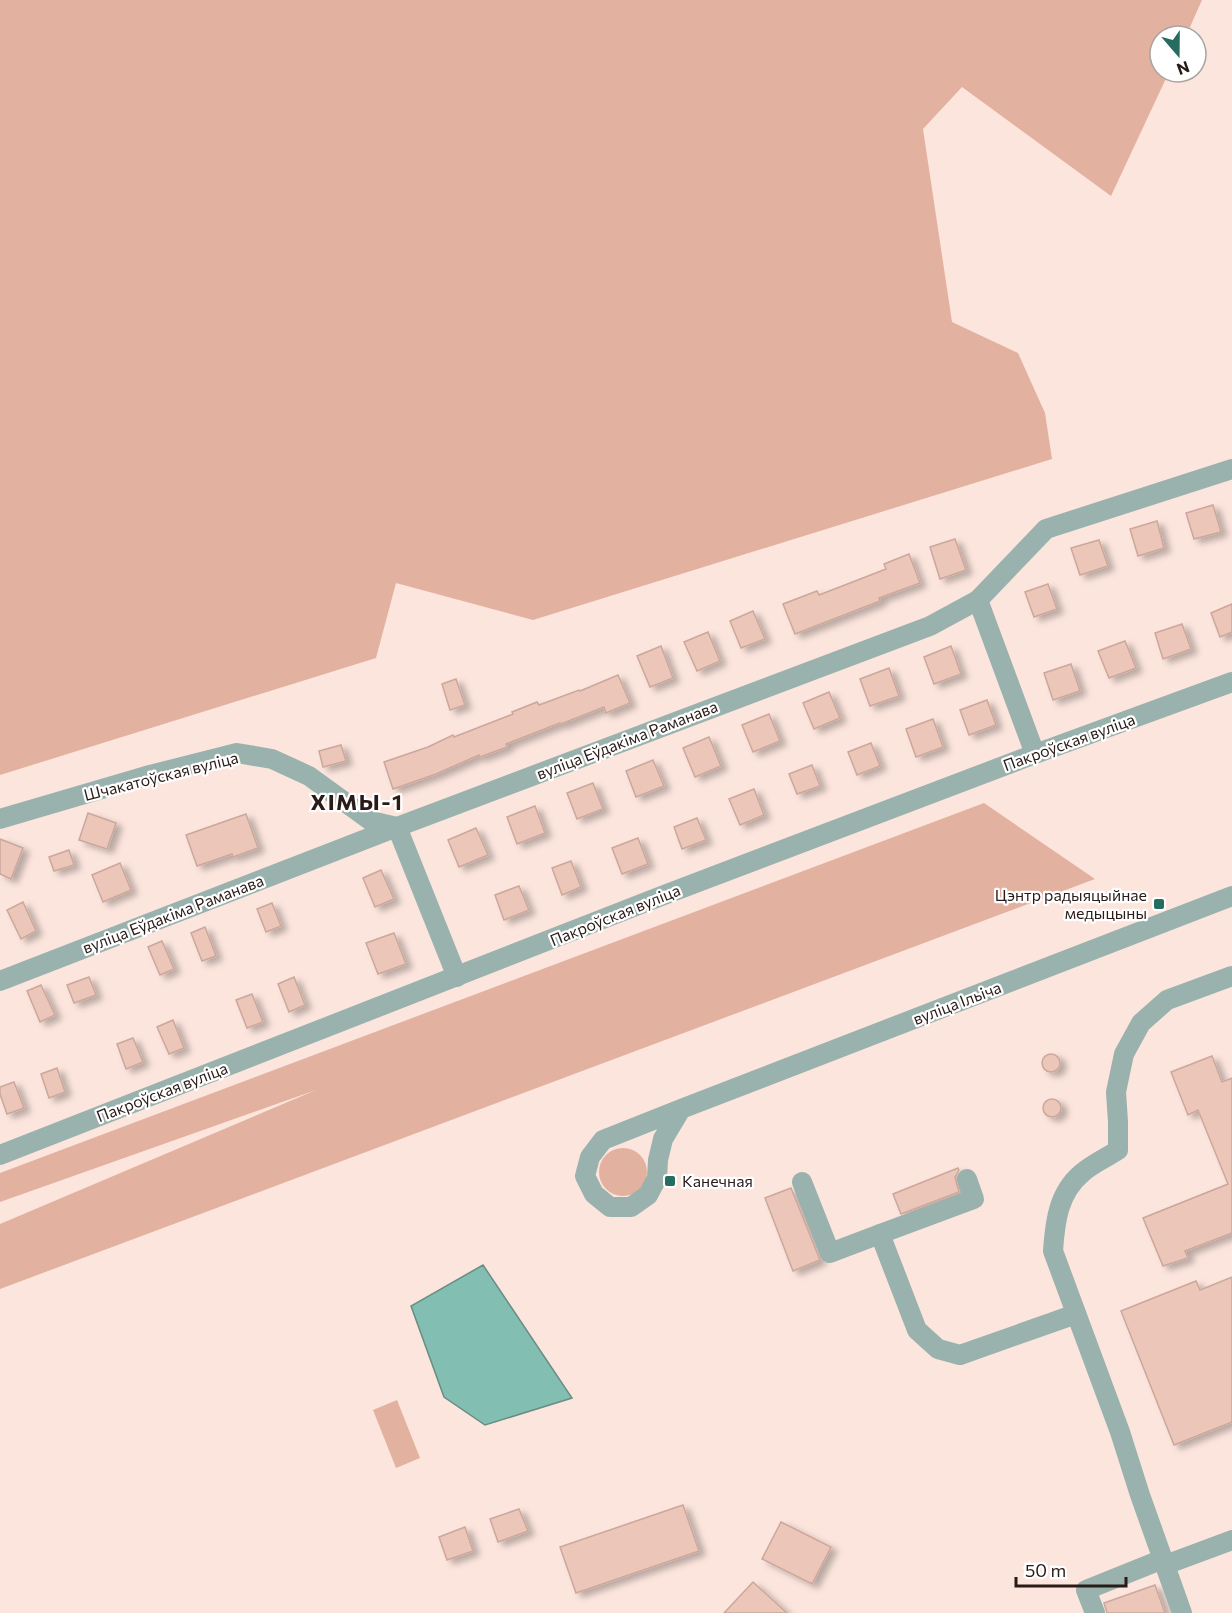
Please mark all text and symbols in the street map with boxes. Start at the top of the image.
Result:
north arrow [1148,24,1208,84]
text: N [1174,58,1192,80]
street label: вуліца Еўдакіма Раманава [534,696,720,783]
street label: Пакроўская вуліца [1000,709,1137,774]
street label: Шчакатоўская вуліца [82,747,240,804]
district label: ХІМЫ-1 [311,788,403,815]
street label: вуліца Еўдакіма Раманава [80,870,266,957]
street label: Пакроўская вуліца [547,880,683,949]
place label: Цэнтр радыяцыйнае медыцыны [995,885,1147,922]
marker: Цэнтр радыяцыйнае медыцыны [1152,897,1166,911]
street label: вуліца Ільіча [910,977,1004,1028]
street label: Пакроўская вуліца [94,1058,230,1125]
place label: Канечная [682,1171,753,1190]
marker: Канечная [663,1174,677,1188]
scale bar [1016,1550,1126,1588]
text: 50 m [1025,1559,1066,1581]

